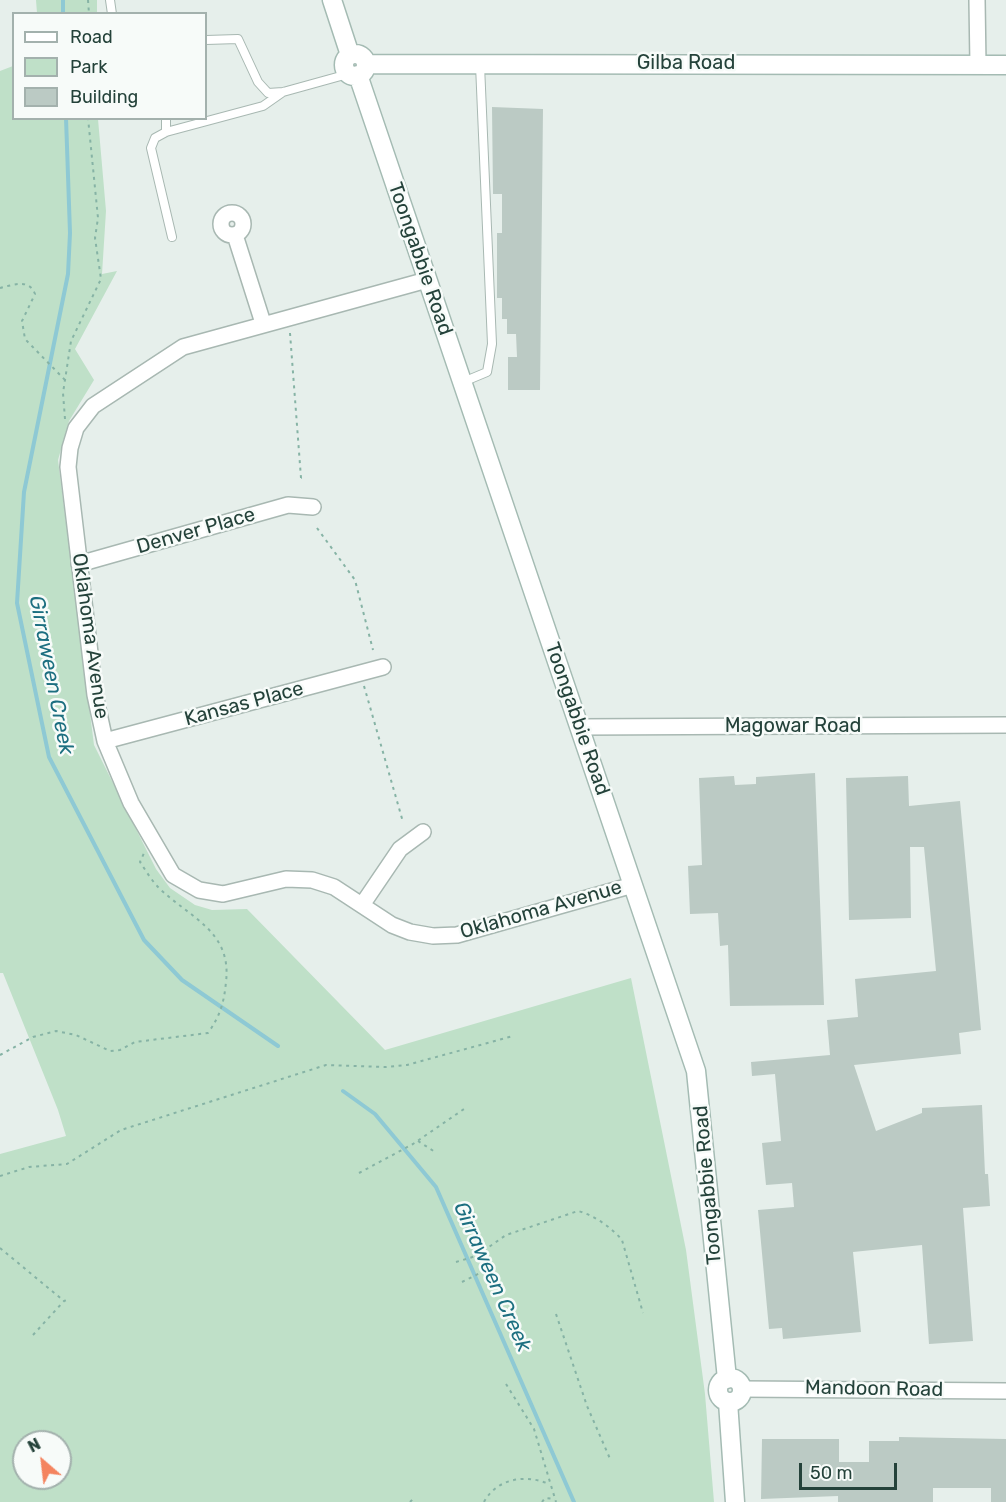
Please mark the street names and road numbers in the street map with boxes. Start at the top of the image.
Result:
street label: Gilba Road [637,51,735,75]
street label: Toongabbie Road [383,180,457,338]
street label: Denver Place [134,503,258,559]
street label: Oklahoma Avenue [66,552,114,720]
street label: Toongabbie Road [540,640,614,798]
street label: Kansas Place [182,677,306,731]
street label: Magowar Road [725,714,861,738]
street label: Oklahoma Avenue [457,875,625,945]
street label: Toongabbie Road [689,1104,727,1266]
street label: Mandoon Road [805,1376,943,1402]

